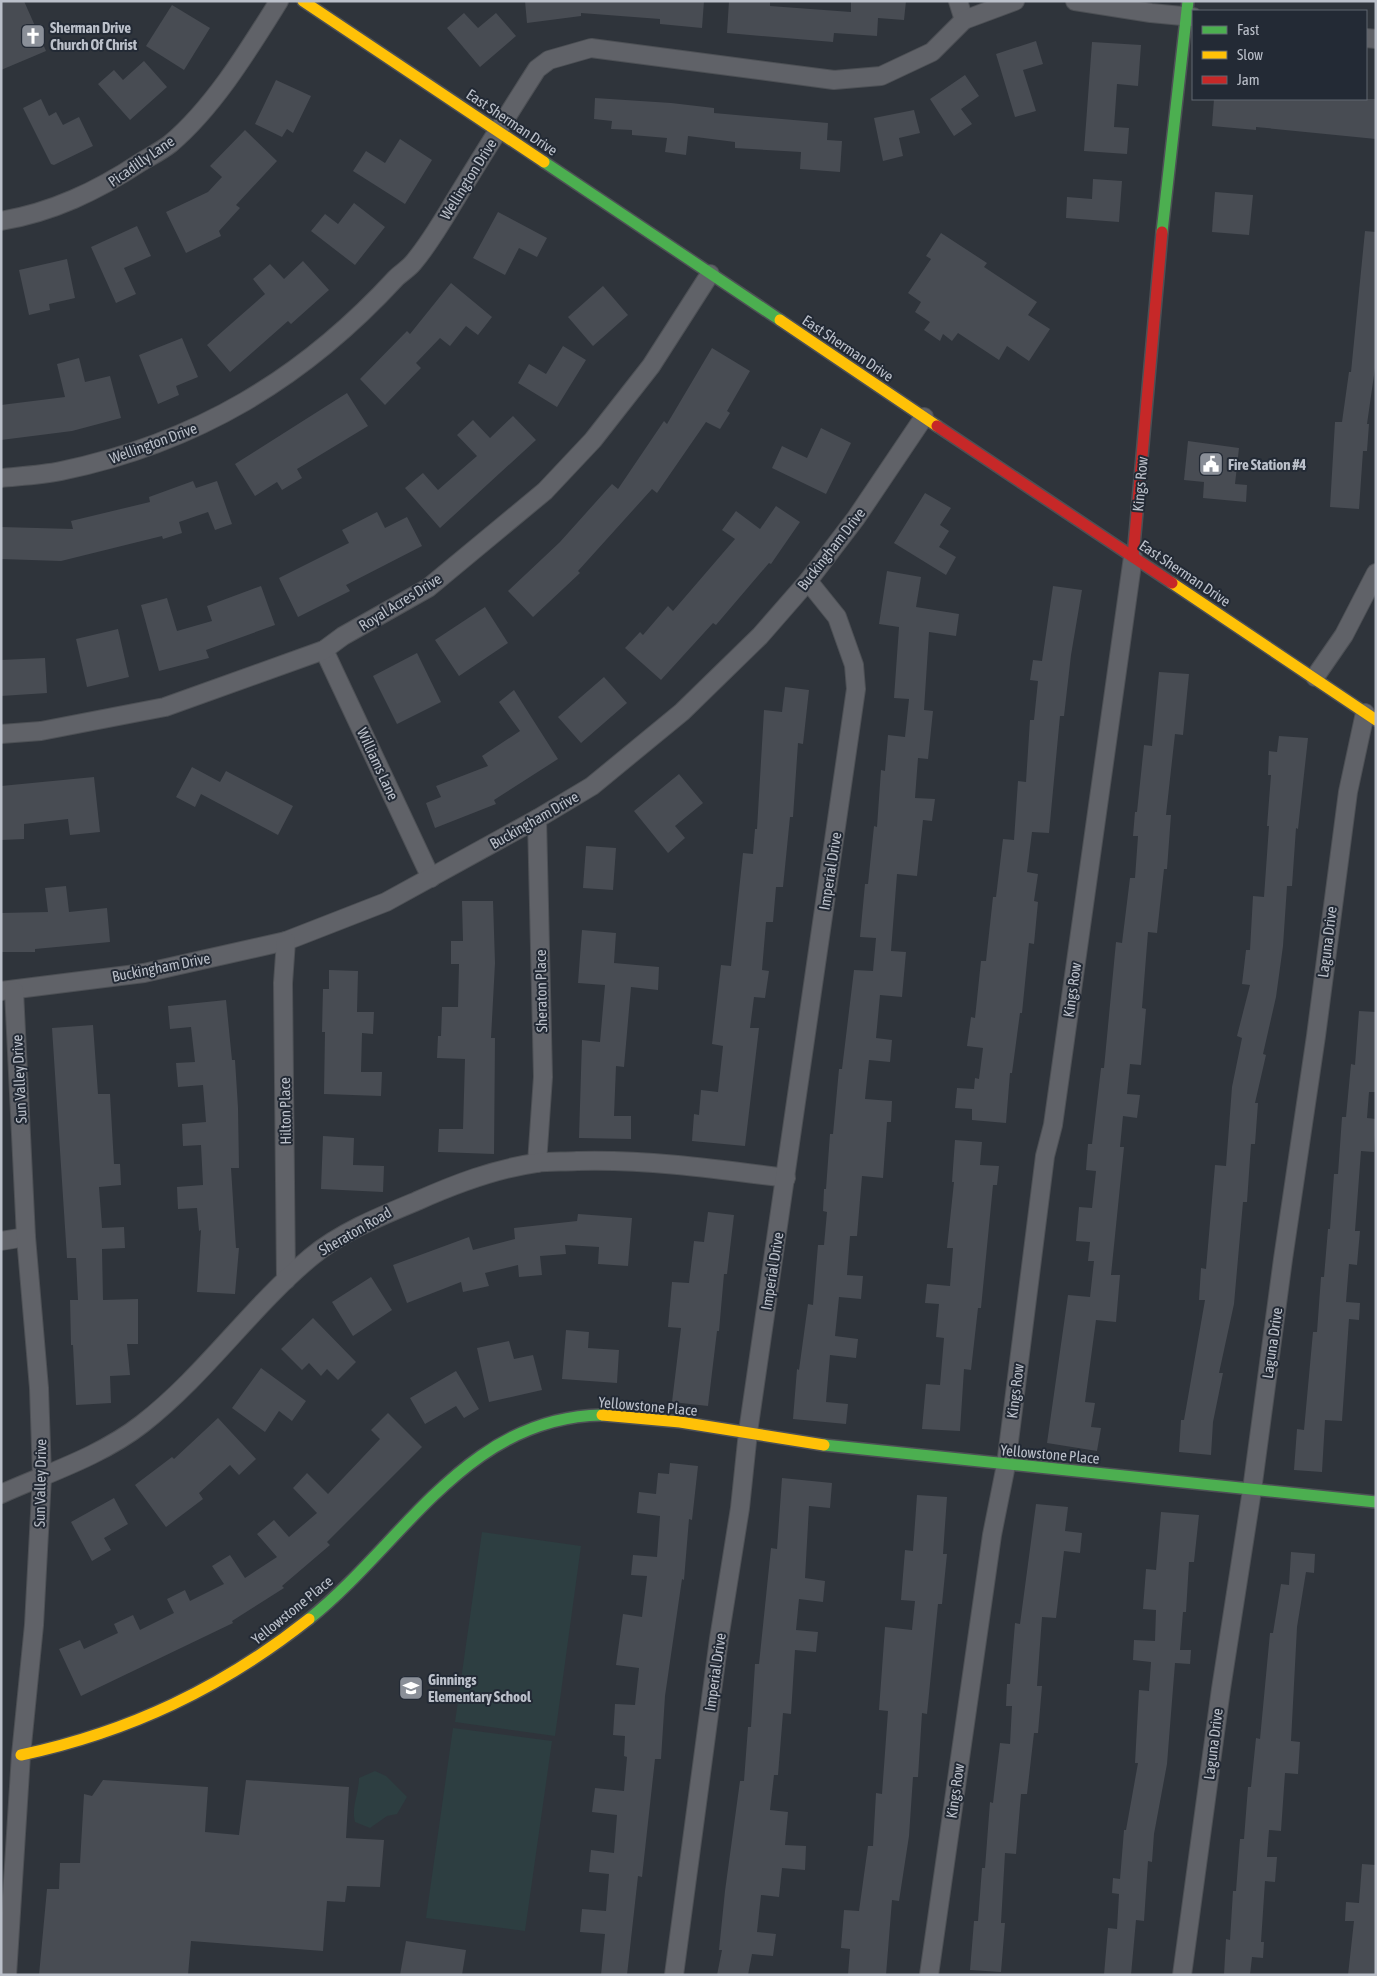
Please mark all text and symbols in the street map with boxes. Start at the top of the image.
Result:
legend [1192,10,1367,100]
place label: Sherman Drive Church Of Christ [50,19,138,53]
text: Fast [1237,21,1259,38]
church icon: Sherman Drive Church Of Christ [20,23,46,49]
text: Slow [1237,46,1263,63]
text: Jam [1237,71,1260,88]
street label: East Sherman Drive [463,85,561,159]
street label: Picadilly Lane [105,132,177,190]
street label: Wellington Drive [436,135,500,223]
street label: East Sherman Drive [799,311,897,385]
street label: Wellington Drive [107,419,199,467]
public building icon: Fire Station #4 [1198,451,1224,477]
street label: Kings Row [1129,456,1151,512]
place label: Fire Station #4 [1228,456,1306,473]
street label: Buckingham Drive [794,504,868,593]
street label: East Sherman Drive [1136,536,1234,610]
street label: Royal Acres Drive [356,570,445,634]
street label: Williams Lane [354,725,402,803]
street label: Buckingham Drive [487,788,581,852]
street label: Imperial Drive [815,831,845,911]
street label: Laguna Drive [1314,905,1340,979]
street label: Buckingham Drive [111,949,212,985]
street label: Sheraton Place [532,949,550,1032]
street label: Kings Row [1060,961,1084,1019]
street label: Sun Valley Drive [8,1034,30,1124]
street label: Hilton Place [276,1077,294,1145]
street label: Sheraton Road [316,1203,394,1259]
street label: Imperial Drive [757,1231,787,1311]
street label: Laguna Drive [1259,1306,1285,1380]
street label: Kings Row [1003,1363,1027,1419]
street label: Yellowstone Place [598,1393,699,1419]
street label: Sun Valley Drive [31,1438,49,1527]
street label: Yellowstone Place [1000,1441,1101,1467]
street label: Yellowstone Place [248,1572,336,1648]
street label: Imperial Drive [701,1632,729,1712]
place label: Ginnings Elementary School [428,1671,532,1705]
school or university icon: Ginnings Elementary School [398,1675,424,1701]
street label: Laguna Drive [1200,1707,1226,1781]
street label: Kings Row [943,1762,967,1820]

